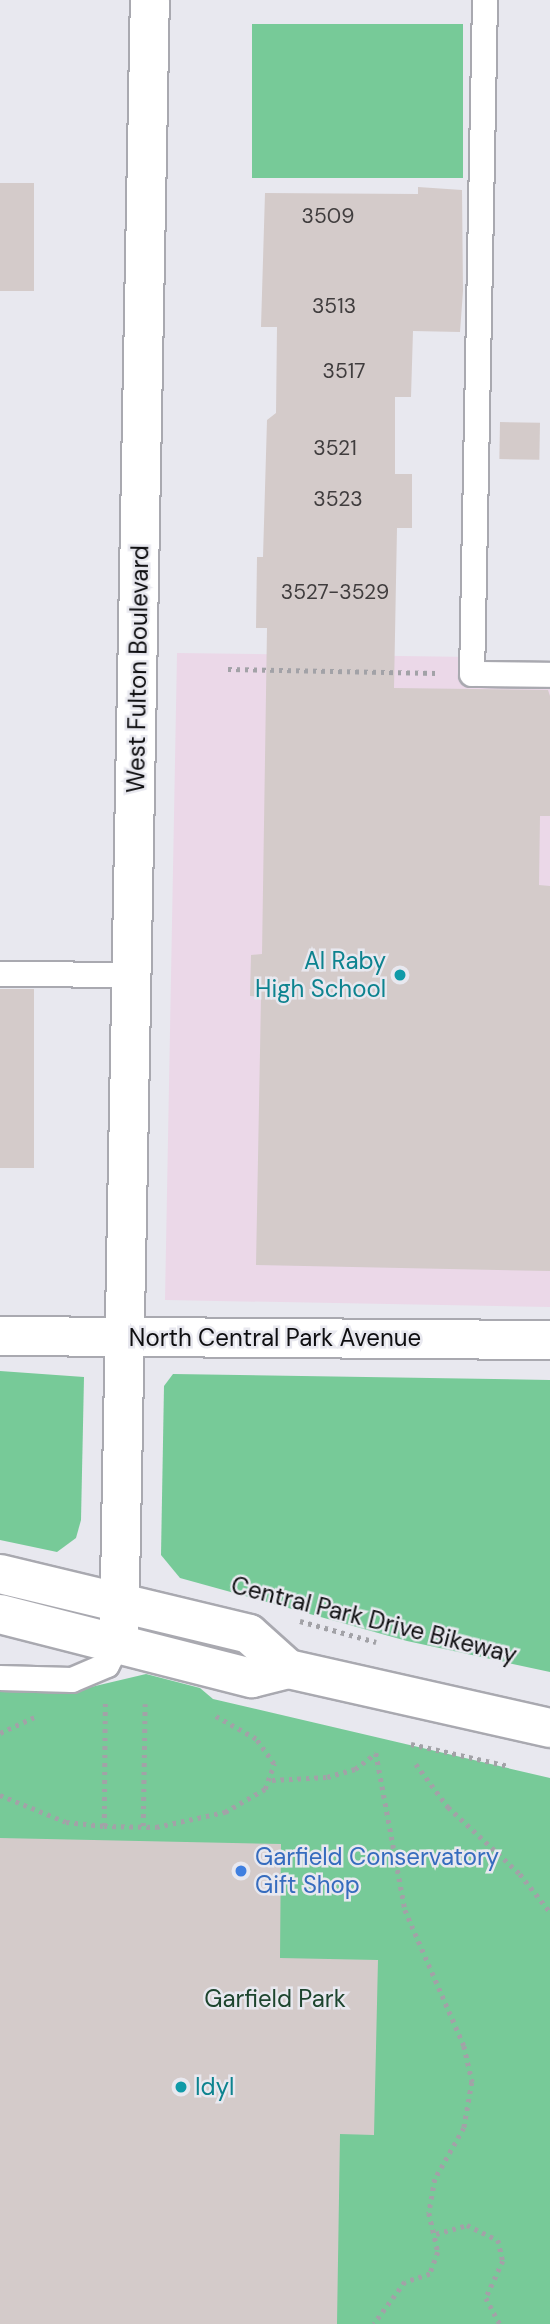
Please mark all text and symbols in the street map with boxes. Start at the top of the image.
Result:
house number: 3509 [302,203,354,229]
house number: 3513 [312,293,356,319]
house number: 3517 [323,358,365,384]
house number: 3521 [313,435,357,461]
house number: 3523 [313,486,363,512]
street label: West Fulton Boulevard [121,545,155,793]
house number: 3527-3529 [281,579,389,605]
place label: Al Raby High School [255,947,386,1003]
marker: Al Raby High School [392,967,408,983]
street label: North Central Park Avenue [129,1324,421,1352]
street label: Central Park Drive Bikeway [228,1571,520,1669]
place label: Garfield Conservatory Gift Shop [255,1843,499,1899]
marker: Garfield Conservatory Gift Shop [233,1863,249,1879]
park label: Garfield Park [204,1985,346,2013]
place label: Idyl [195,2073,234,2101]
marker: Idyl [173,2079,189,2095]

